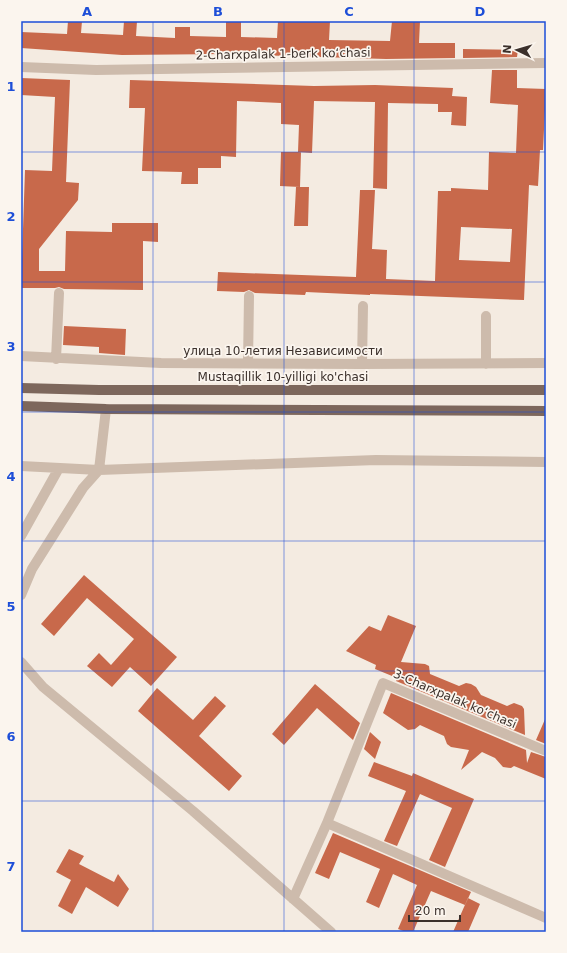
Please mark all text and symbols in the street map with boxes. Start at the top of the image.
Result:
text: A [82,4,92,19]
text: B [213,4,223,19]
text: C [344,4,354,19]
text: D [475,4,486,19]
north arrow [497,30,537,70]
text: N [501,44,514,54]
street label: 2-Charxpalak 1-berk koʻchasi [195,45,371,63]
text: 1 [6,79,16,94]
text: 2 [6,209,16,224]
text: 3 [6,339,16,354]
street label: улица 10-летия Независимости [183,344,383,358]
street label: Mustaqillik 10-yilligi ko'chasi [198,370,368,384]
text: 4 [6,469,16,484]
text: 5 [6,599,16,614]
street label: 3-Charxpalak koʻchasi [391,667,519,731]
text: 6 [6,729,16,744]
text: 7 [6,859,16,874]
scale bar [409,897,460,923]
text: 20 m [415,904,446,918]

